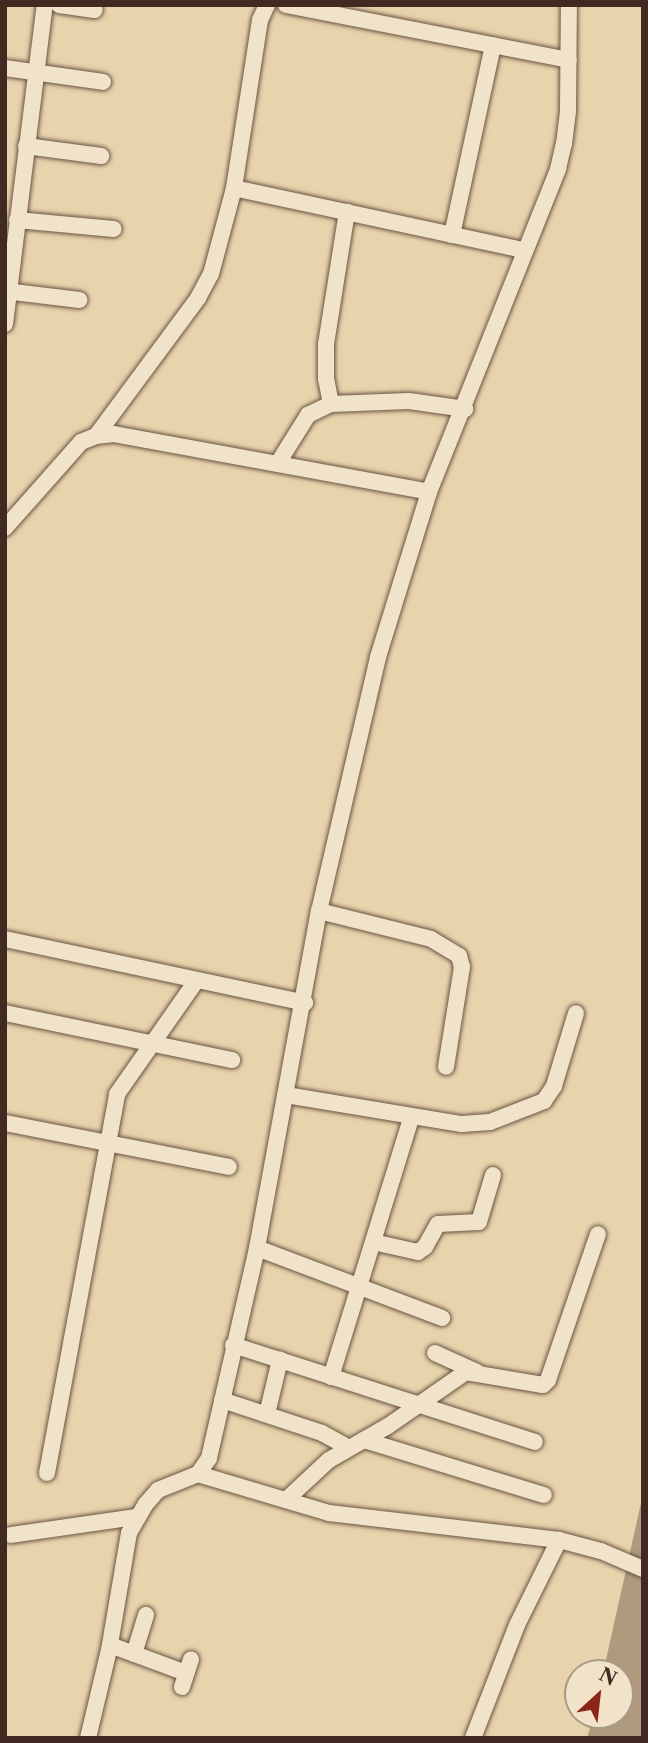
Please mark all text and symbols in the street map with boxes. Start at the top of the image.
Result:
north arrow [564,1659,634,1729]
text: N [595,1663,620,1691]

